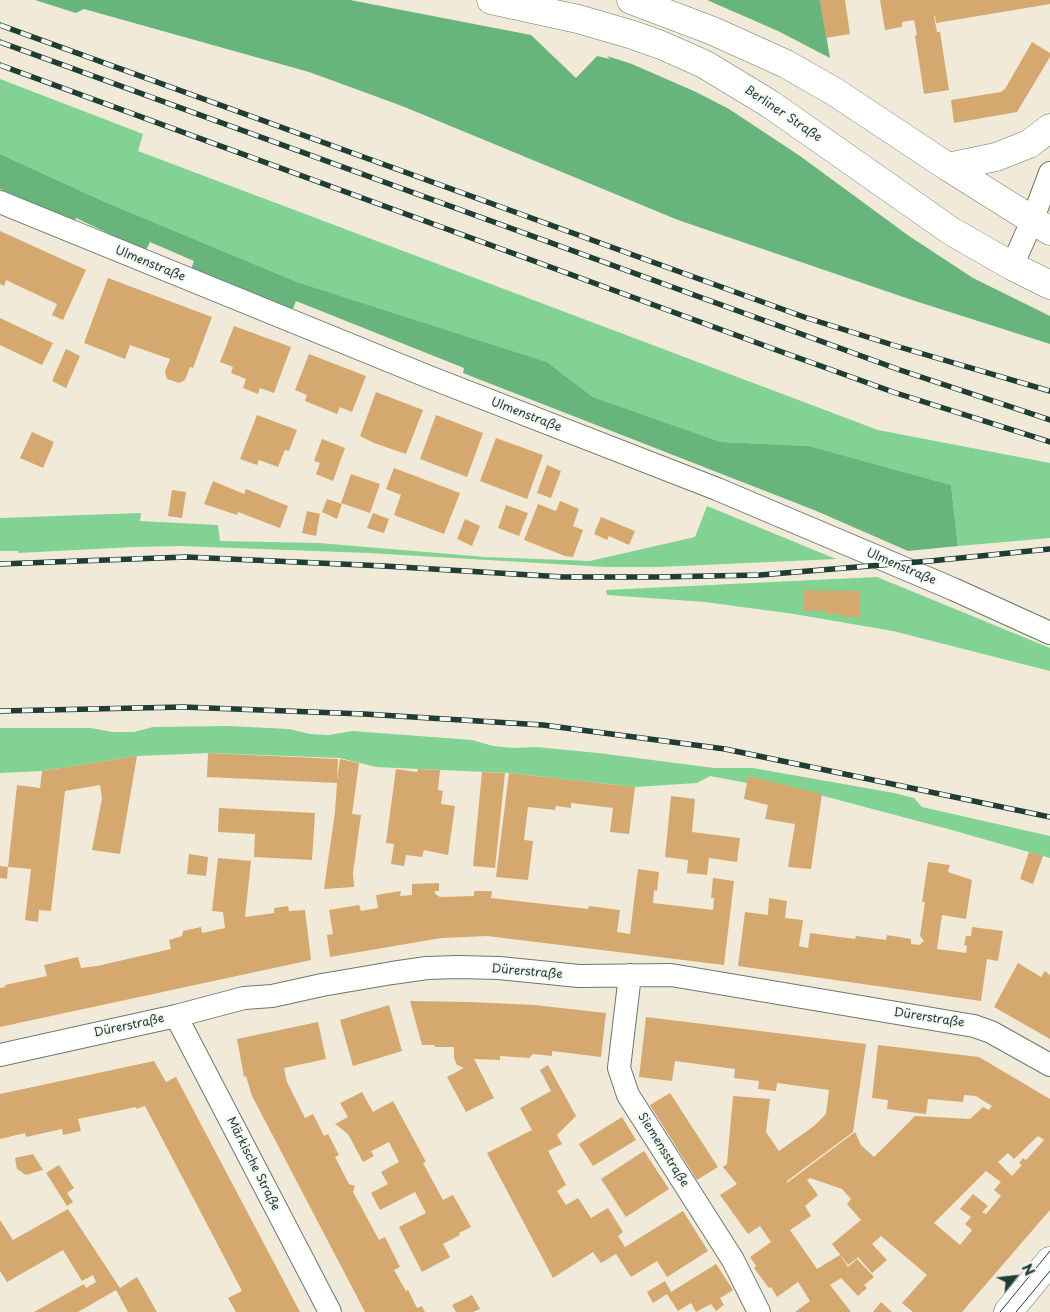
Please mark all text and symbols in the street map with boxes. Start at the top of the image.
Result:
street label: Berliner Straße [741,83,825,145]
street label: Ulmenstraße [113,243,187,285]
street label: Ulmenstraße [489,395,563,435]
street label: Ulmenstraße [864,546,938,588]
street label: Dürerstraße [491,962,563,982]
street label: Dürerstraße [893,1005,965,1031]
street label: Dürerstraße [93,1012,165,1040]
street label: Siemensstraße [634,1110,692,1190]
street label: Märkische Straße [223,1115,283,1213]
north arrow [990,1252,1040,1302]
text: N [1017,1260,1040,1279]

